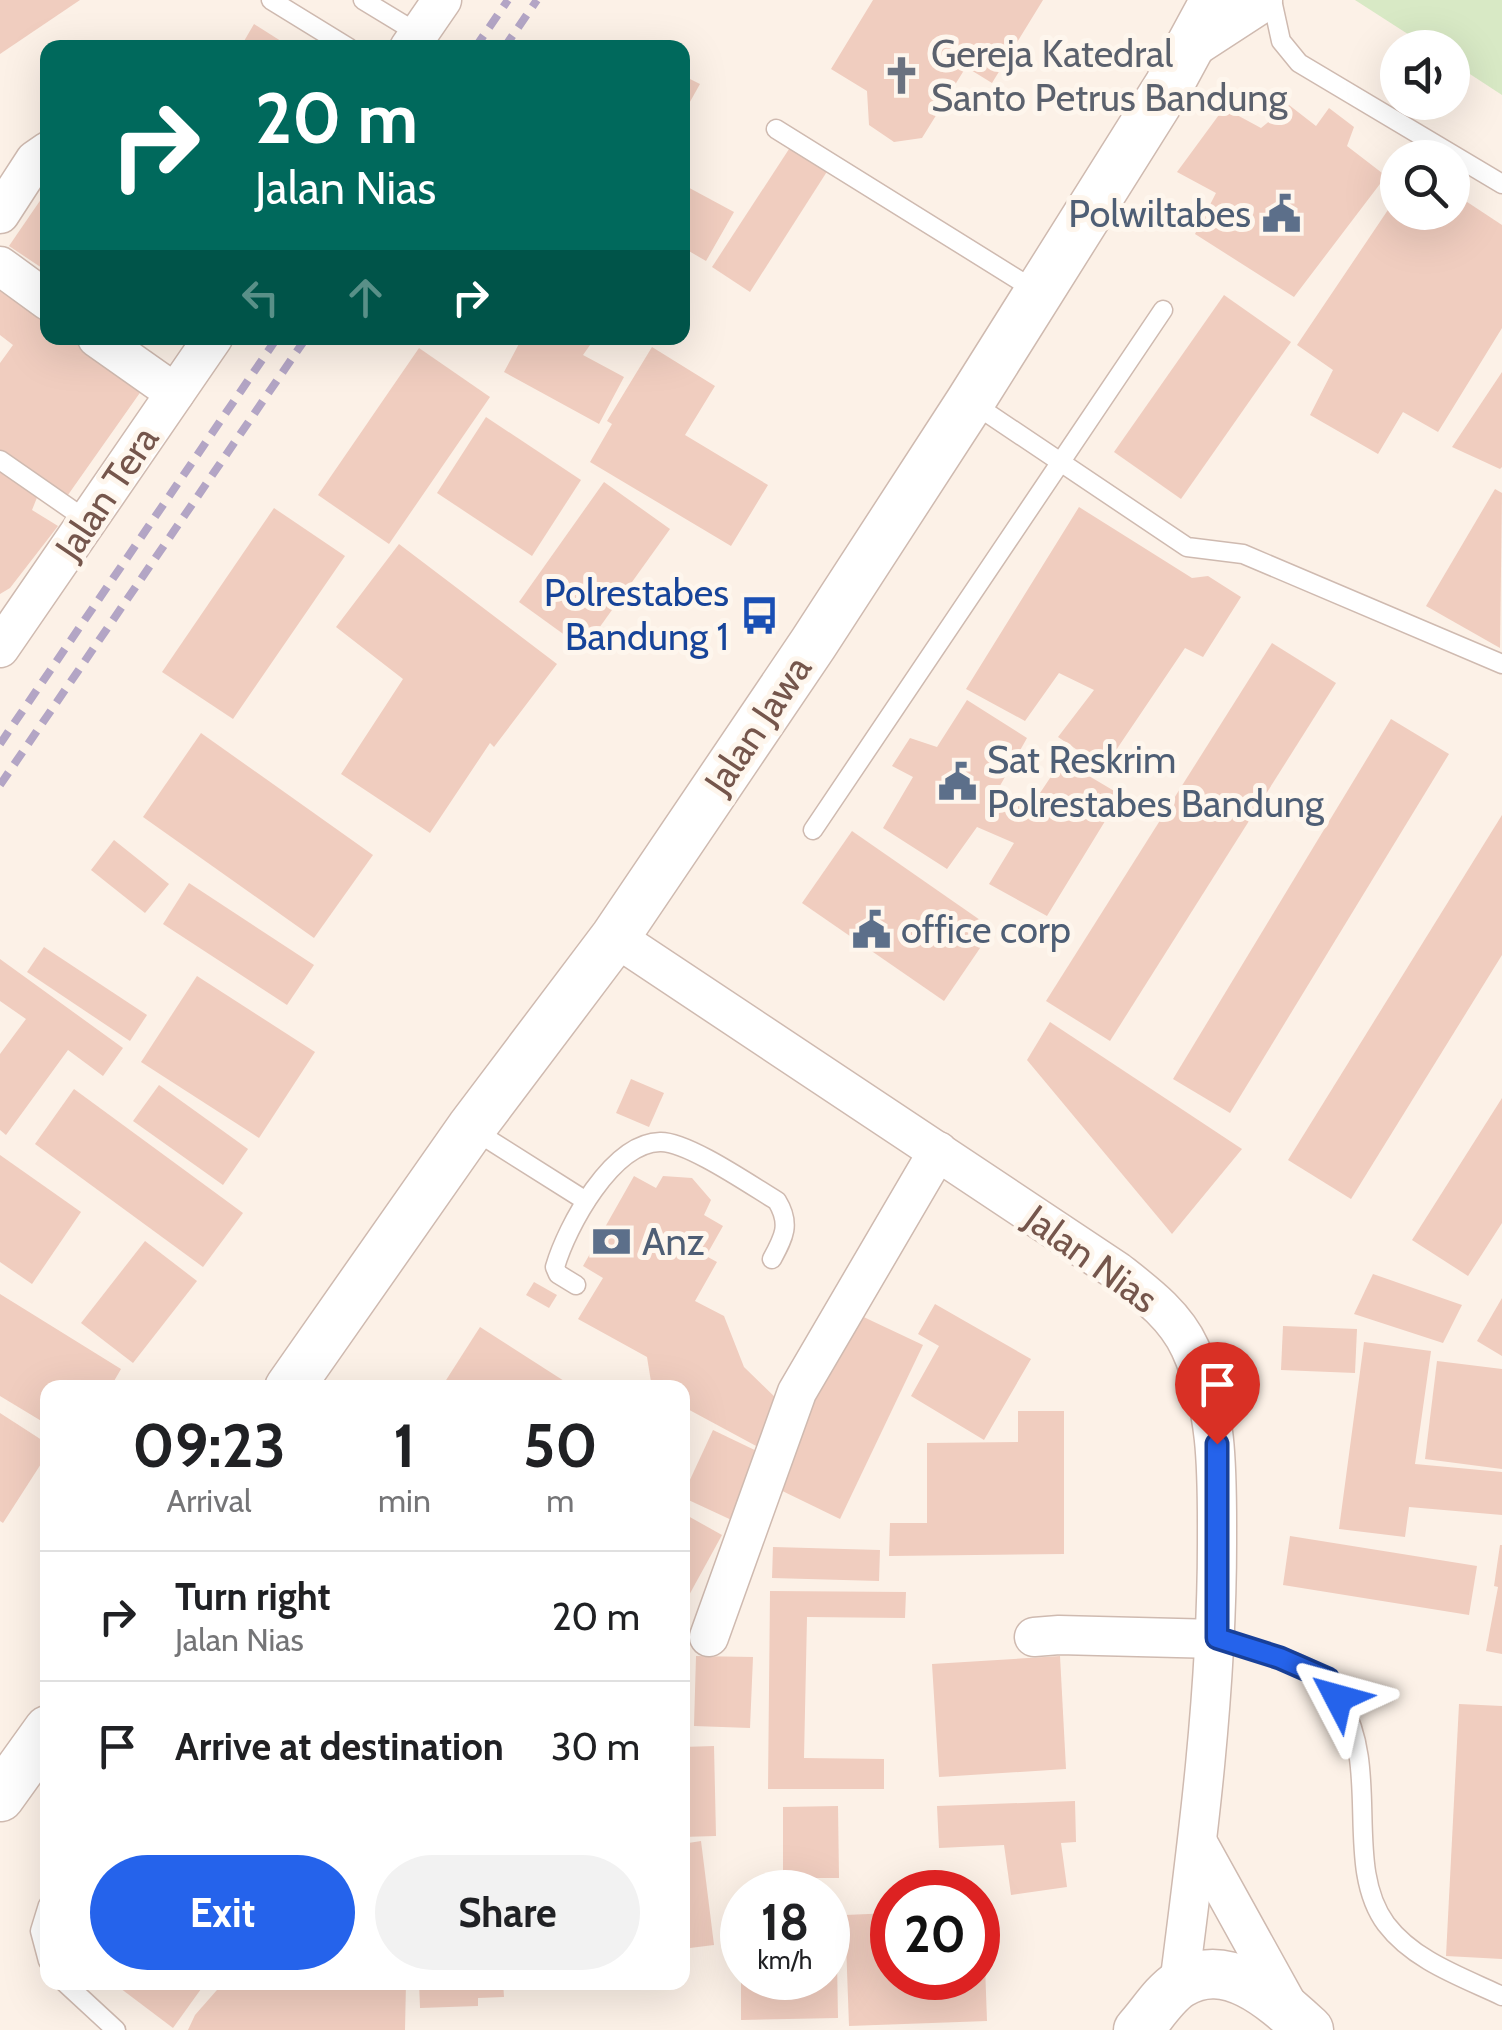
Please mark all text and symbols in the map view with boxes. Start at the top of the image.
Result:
place label: Gereja Katedral Santo Petrus Bandung [931,30,1289,121]
map controls [1380,30,1470,230]
button: sound [1380,30,1470,120]
church icon: Gereja Katedral Santo Petrus Bandung [880,55,922,97]
text: 20 m [255,75,418,161]
icon: right [90,80,220,210]
button: search [1380,140,1470,230]
text: Jalan Nias [255,161,436,215]
place label: Polwiltabes [1068,190,1251,237]
public building icon: Polwiltabes [1260,193,1302,235]
icon: left [233,270,288,325]
icon: ahead [338,270,393,325]
icon: right [443,270,498,325]
street label: Jalan Tera [44,417,168,569]
place label: Polrestabes Bandung 1 [544,569,729,660]
bus stop icon: Polrestabes Bandung 1 [738,594,780,636]
street label: Jalan Jawa [694,646,821,804]
place label: Sat Reskrim Polrestabes Bandung [987,736,1325,827]
public building icon: Sat Reskrim Polrestabes Bandung [936,761,978,803]
place label: office corp [901,906,1071,953]
public building icon: office corp [850,909,892,951]
street label: Jalan Nias [1015,1194,1167,1323]
place label: Anz [642,1218,705,1265]
bank icon: Anz [591,1221,633,1263]
pin [1175,1342,1260,1445]
icon: arrive [1190,1357,1245,1412]
text: 09:23 [132,1409,286,1482]
text: 1 [393,1409,415,1482]
text: 50 [523,1409,598,1482]
text: Arrival [166,1481,252,1520]
text: min [378,1481,431,1520]
text: m [546,1481,574,1520]
text: Turn right [175,1573,331,1620]
icon: right [90,1589,145,1644]
text: 20 m [552,1593,640,1640]
text: Jalan Nias [175,1620,304,1659]
position arrow [1286,1646,1390,1750]
icon: arrive [90,1719,145,1774]
text: Arrive at destination [175,1723,504,1770]
text: 30 m [551,1723,640,1770]
button: Exit [90,1855,355,1970]
button: Share [375,1855,640,1970]
speed limit sign: 20 [870,1870,1000,2000]
text: 18 [761,1892,809,1953]
text: km/h [758,1945,812,1975]

